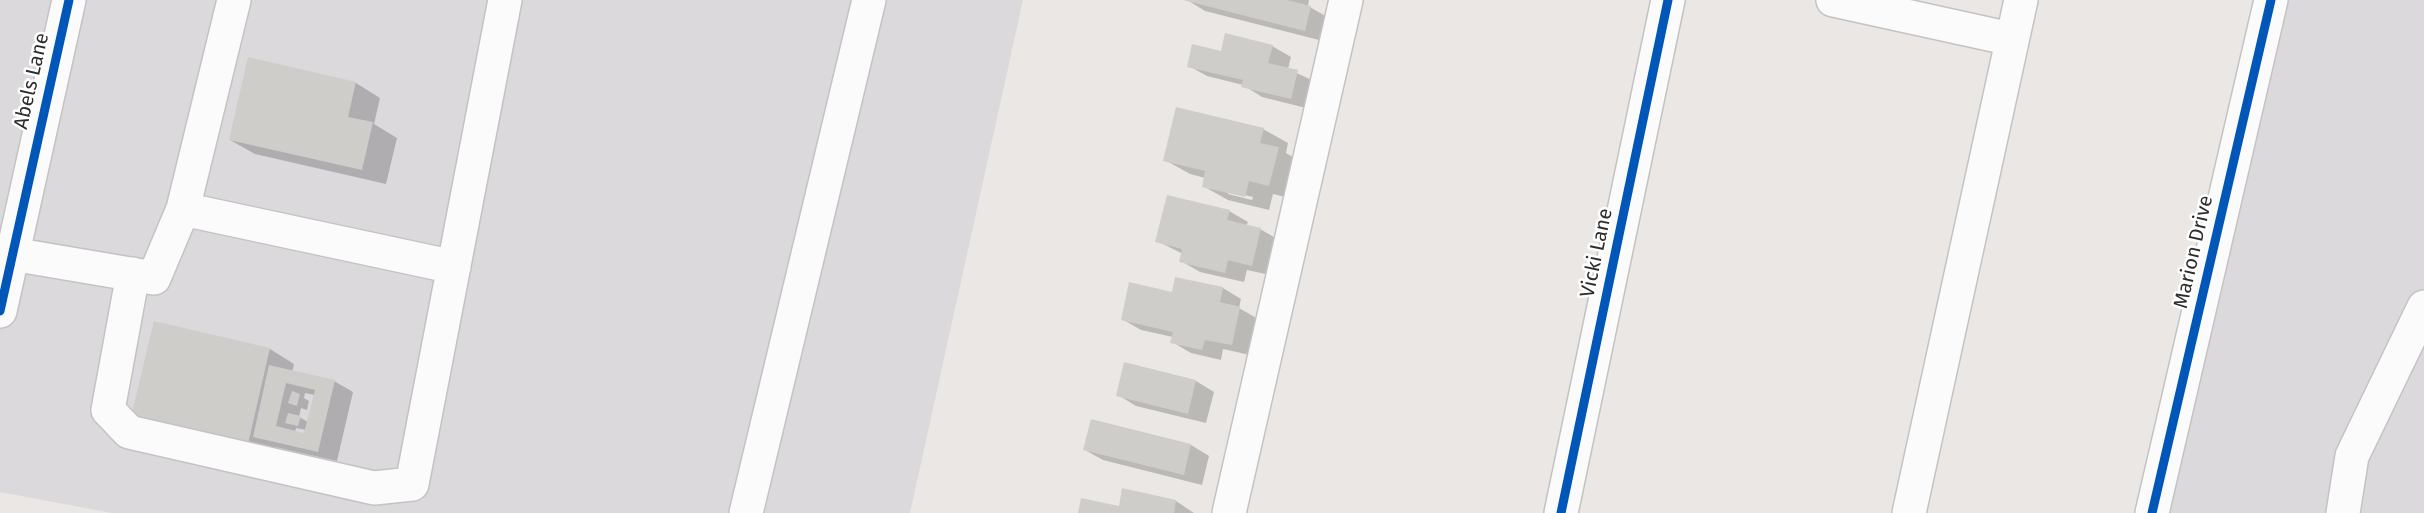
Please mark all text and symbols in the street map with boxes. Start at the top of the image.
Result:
street label: Abels Lane [9,31,55,131]
street label: Marion Drive [2169,193,2219,311]
street label: Vicki Lane [1576,206,1618,300]

